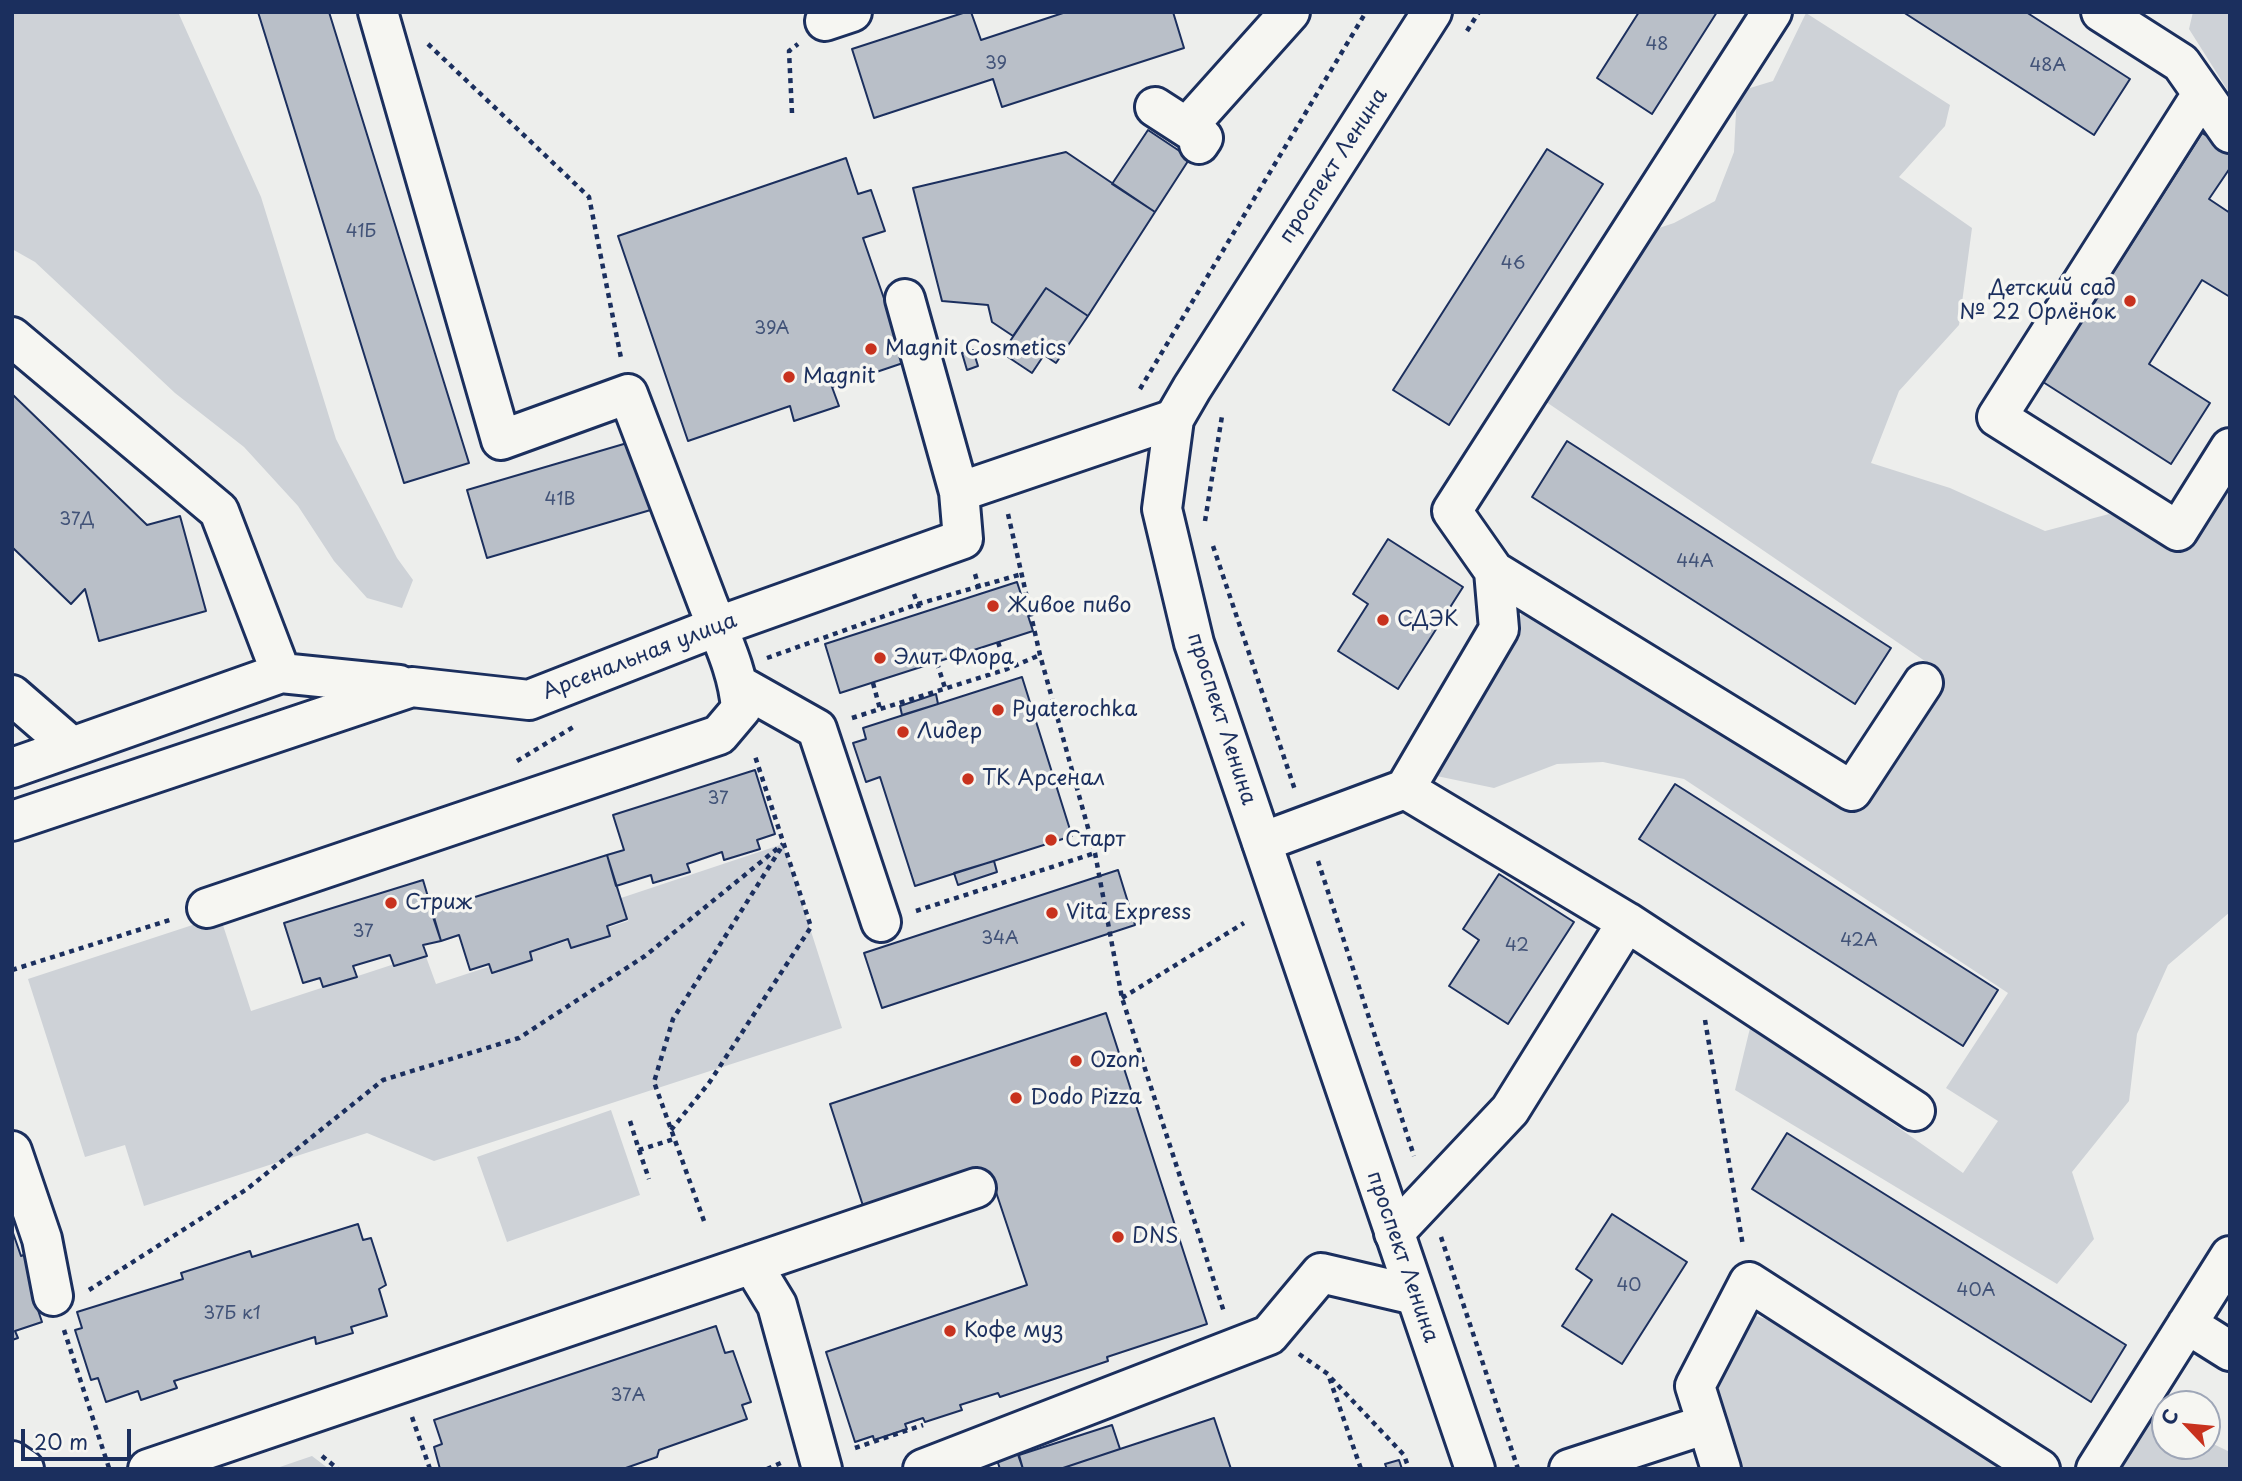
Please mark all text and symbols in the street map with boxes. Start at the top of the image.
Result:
house number: 48 [1645,34,1669,56]
house number: 39 [985,53,1007,75]
house number: 48А [2030,55,2066,77]
street label: проспект Ленина [1275,84,1393,248]
house number: 41Б [346,221,376,243]
house number: 46 [1501,253,1525,275]
place label: Детский сад № 22 Орлёнок [1959,276,2116,326]
marker: Детский сад № 22 Орлёнок [2122,293,2138,309]
house number: 39А [754,318,790,340]
place label: Magnit Cosmetics [885,336,1066,362]
marker: Magnit Cosmetics [863,341,879,357]
place label: Magnit [803,364,876,390]
marker: Magnit [781,369,797,385]
house number: 41В [545,489,575,511]
house number: 37Д [59,509,95,531]
house number: 44А [1676,551,1714,573]
place label: Живое пиво [1007,593,1131,619]
marker: Живое пиво [985,598,1001,614]
place label: СДЭК [1397,607,1459,633]
street label: Арсенальная улица [539,608,741,706]
marker: СДЭК [1375,612,1391,628]
street label: проспект Ленина [1181,630,1261,808]
place label: Элит Флора [894,645,1014,671]
marker: Элит Флора [872,650,888,666]
place label: Pyaterochka [1012,697,1137,723]
marker: Pyaterochka [990,702,1006,718]
place label: Лидер [917,719,982,745]
marker: Лидер [895,724,911,740]
place label: ТК Арсенал [982,766,1105,792]
marker: ТК Арсенал [960,771,976,787]
house number: 37 [707,788,729,810]
place label: Старт [1065,827,1126,853]
marker: Старт [1043,832,1059,848]
place label: Стриж [405,890,472,916]
marker: Стриж [383,895,399,911]
place label: Vita Express [1066,900,1191,926]
marker: Vita Express [1044,905,1060,921]
house number: 37 [352,921,374,943]
house number: 34А [981,928,1019,950]
house number: 42А [1840,930,1878,952]
house number: 42 [1505,935,1529,957]
place label: Ozon [1090,1048,1140,1074]
marker: Ozon [1068,1053,1084,1069]
place label: Dodo Pizza [1030,1085,1142,1111]
marker: Dodo Pizza [1008,1090,1024,1106]
street label: проспект Ленина [1361,1168,1443,1346]
place label: DNS [1132,1224,1179,1250]
marker: DNS [1110,1229,1126,1245]
house number: 40 [1616,1275,1642,1297]
house number: 40А [1957,1280,1995,1302]
house number: 37Б к1 [203,1303,261,1325]
place label: Кофе муз [964,1318,1063,1344]
marker: Кофе муз [942,1323,958,1339]
house number: 37А [611,1385,645,1407]
north arrow [2151,1390,2221,1460]
text: С [2153,1404,2185,1429]
scale bar [24,1414,135,1458]
text: 20 m [34,1425,88,1457]

